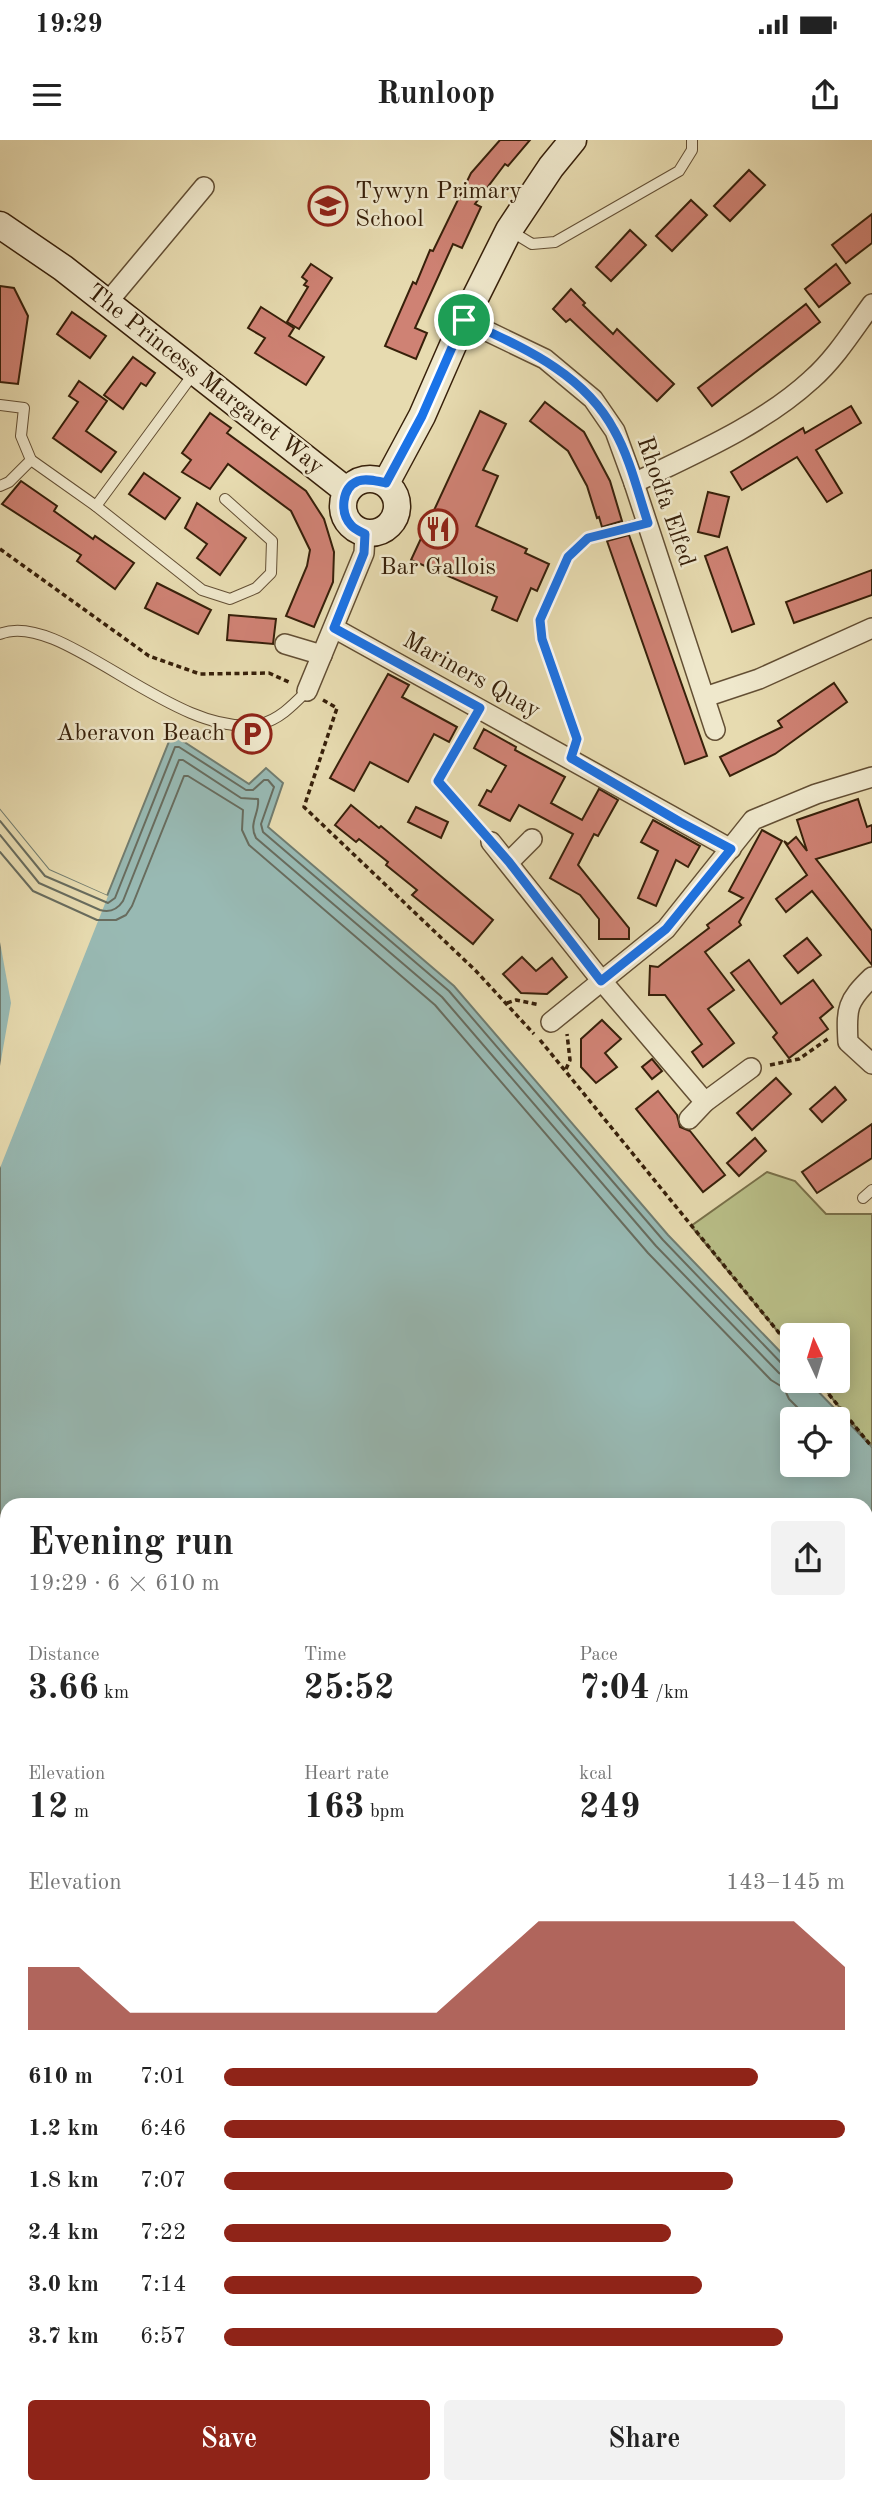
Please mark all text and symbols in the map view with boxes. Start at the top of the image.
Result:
text: 19:29 [35,12,103,38]
icon: menu [28,76,66,114]
icon: share [806,76,844,114]
text: Runloop [377,79,495,111]
place label: Tywyn Primary School [355,180,522,232]
school or university icon: Tywyn Primary School [307,185,349,227]
street label: The Princess Margaret Way [82,280,328,480]
pin [434,290,494,350]
icon: arrive [445,301,483,339]
street label: Rhodfa Elfed [632,434,698,570]
restaurant icon: Bar Gallois [417,508,459,550]
place label: Bar Gallois [380,556,496,580]
street label: Mariners Quay [398,628,544,724]
parking icon: Aberavon Beach [231,713,273,755]
place label: Aberavon Beach [56,722,225,746]
north arrow [780,1323,850,1393]
map controls [780,1323,850,1477]
button: locate [780,1407,850,1477]
button: share [771,1521,845,1595]
text: Evening run [28,1525,234,1563]
text: 19:29 · 6 × 610 m [28,1572,220,1595]
text: Distance [28,1646,100,1665]
text: Time [304,1646,346,1665]
text: Pace [579,1646,618,1665]
text: 3.66 [28,1671,99,1706]
text: 25:52 [304,1671,395,1706]
text: 7:04 [579,1671,650,1706]
text: km [99,1684,129,1703]
text: /km [650,1684,689,1703]
text: Elevation [28,1765,105,1784]
text: Heart rate [304,1765,389,1784]
text: kcal [579,1765,612,1784]
text: 12 [28,1790,69,1825]
text: 163 [304,1790,365,1825]
text: 249 [579,1790,640,1825]
text: m [69,1803,89,1822]
text: bpm [365,1803,405,1822]
text: Elevation [28,1871,122,1894]
text: 143–145 m [726,1871,845,1894]
text: 610 m [28,2065,93,2088]
text: 7:01 [140,2065,186,2088]
text: 1.2 km [28,2117,99,2140]
text: 6:46 [140,2117,186,2140]
text: 1.8 km [28,2169,99,2192]
text: 7:07 [140,2169,186,2192]
text: 2.4 km [28,2221,99,2244]
text: 7:22 [140,2221,186,2244]
text: 3.0 km [28,2273,99,2296]
text: 7:14 [140,2273,186,2296]
text: 3.7 km [28,2325,99,2348]
text: 6:57 [140,2325,186,2348]
button: Save [28,2400,430,2480]
button: Share [444,2400,845,2480]

